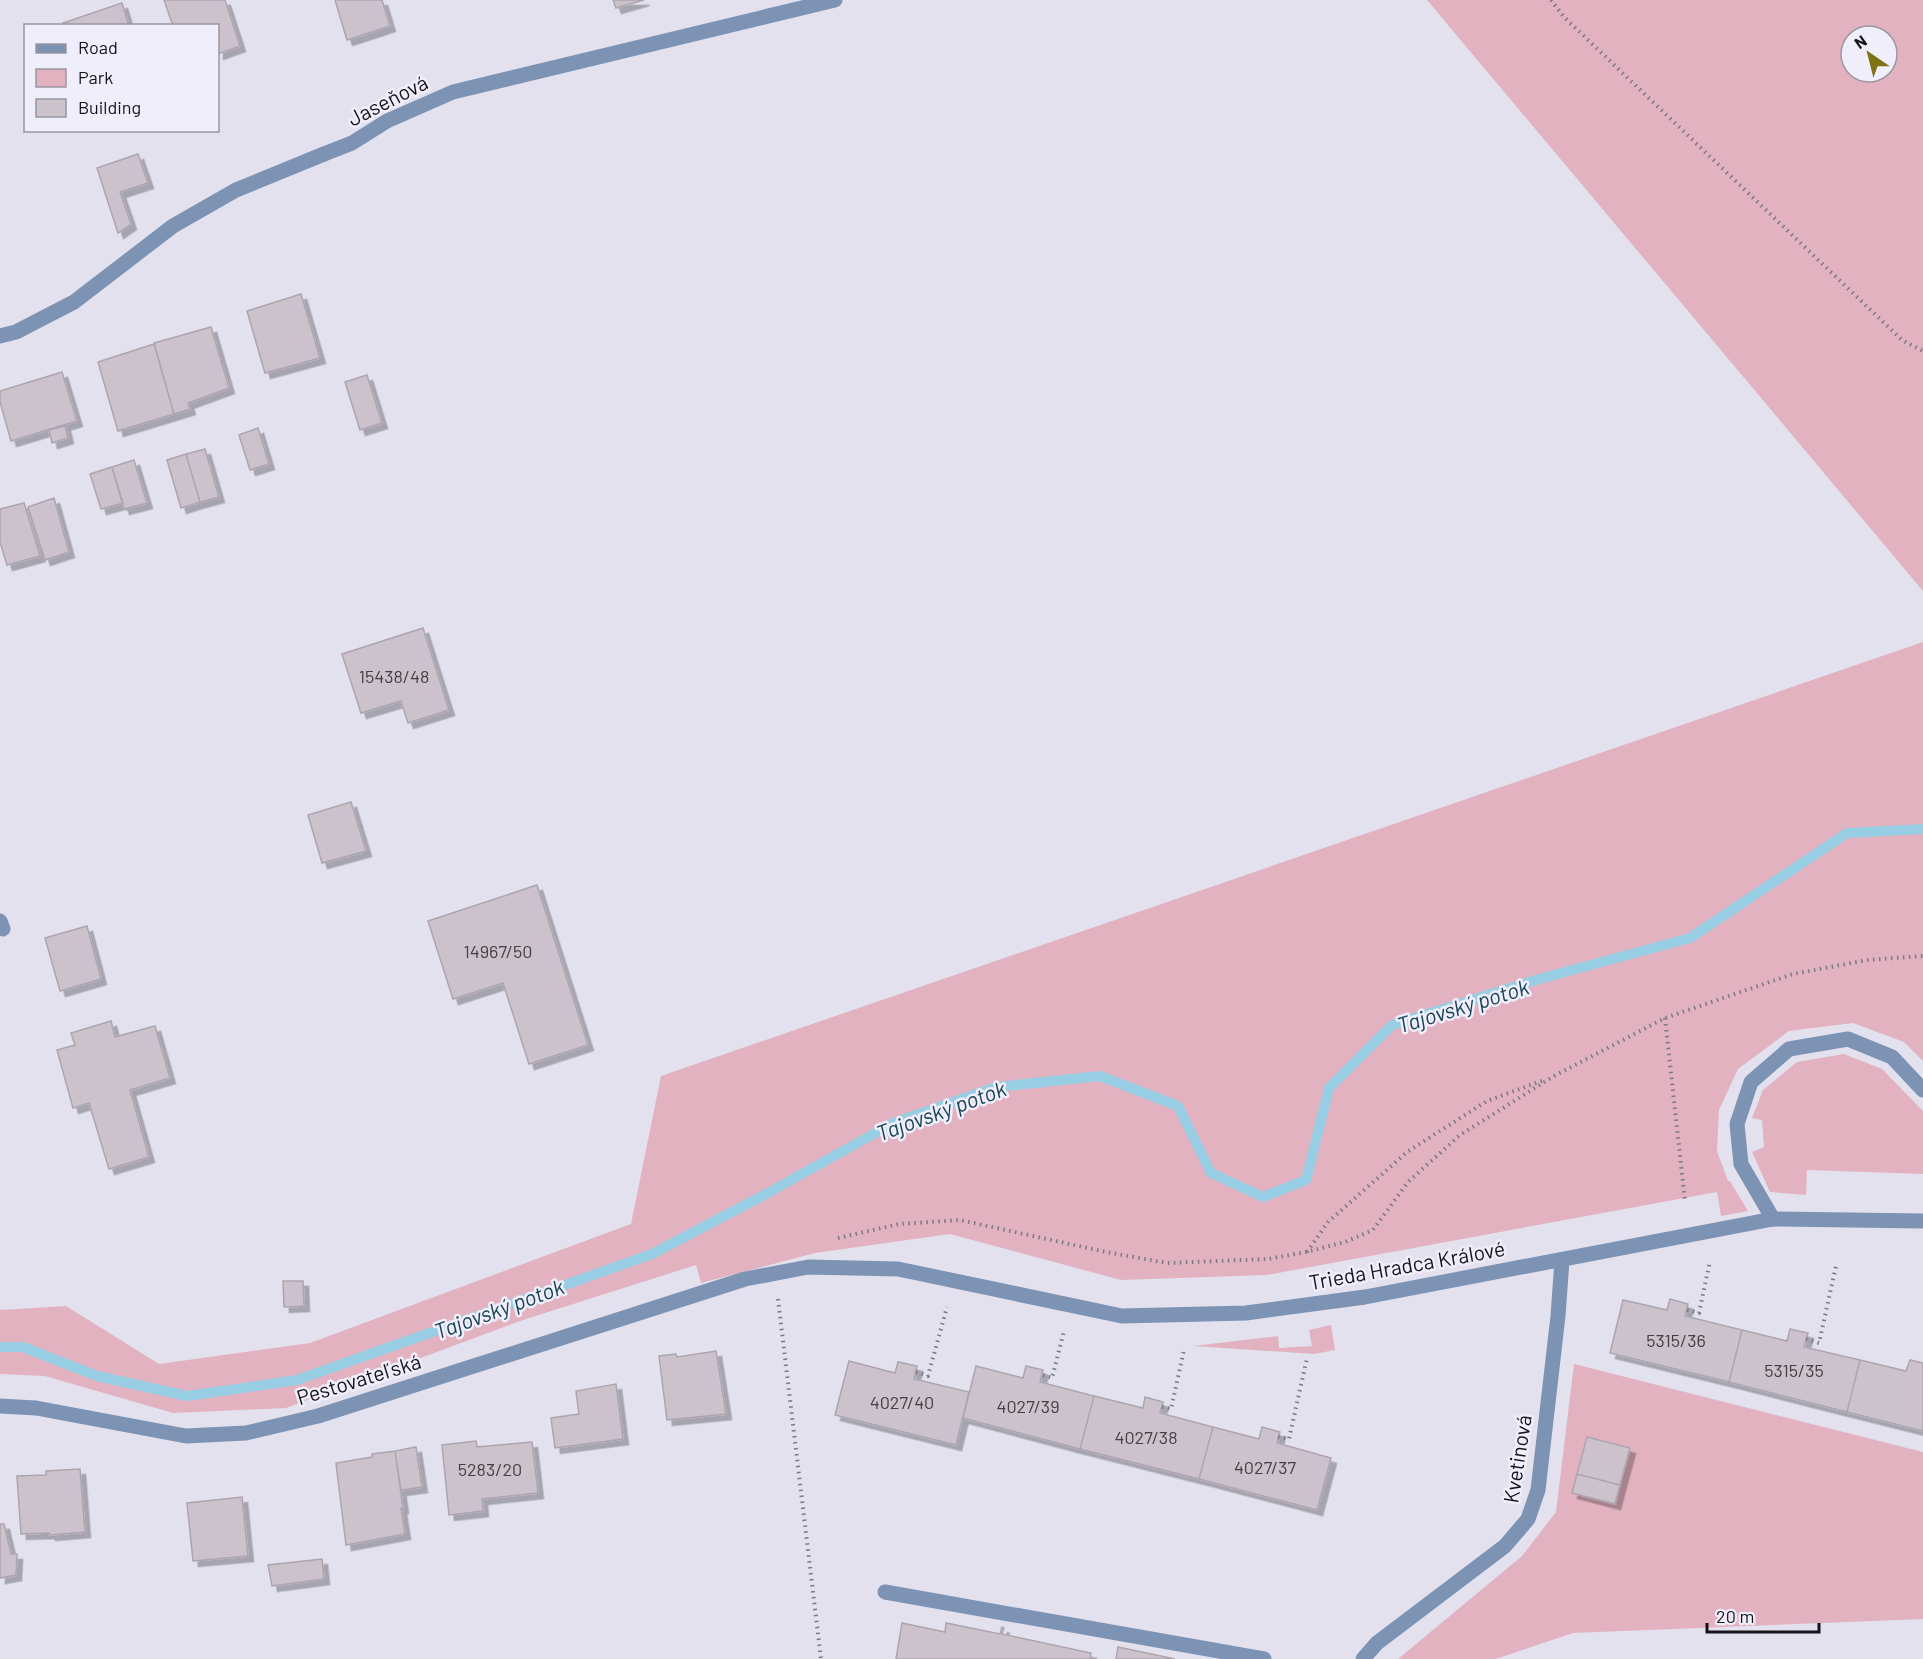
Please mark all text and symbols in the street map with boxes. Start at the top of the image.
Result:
legend [24,24,219,132]
north arrow [1839,24,1899,84]
text: N [1850,30,1870,52]
text: Road [78,36,118,58]
text: Park [78,66,113,88]
street label: Jaseňová [343,69,432,131]
text: Building [78,96,141,118]
house number: 15438/48 [359,665,429,687]
house number: 14967/50 [464,940,532,962]
water label: Tajovský potok [1394,973,1532,1037]
water label: Tajovský potok [872,1074,1009,1146]
street label: Trieda Hradca Králové [1307,1235,1507,1294]
water label: Tajovský potok [430,1272,567,1344]
house number: 5315/36 [1646,1329,1706,1351]
street label: Pestovateľská [293,1348,424,1409]
house number: 5315/35 [1764,1359,1824,1381]
house number: 4027/40 [870,1391,934,1413]
house number: 4027/39 [996,1395,1060,1417]
street label: Kvetinová [1497,1413,1536,1505]
house number: 4027/38 [1114,1426,1178,1448]
house number: 4027/37 [1234,1456,1297,1478]
house number: 5283/20 [458,1458,522,1480]
scale bar [1707,1596,1820,1634]
text: 20 m [1716,1605,1754,1627]

